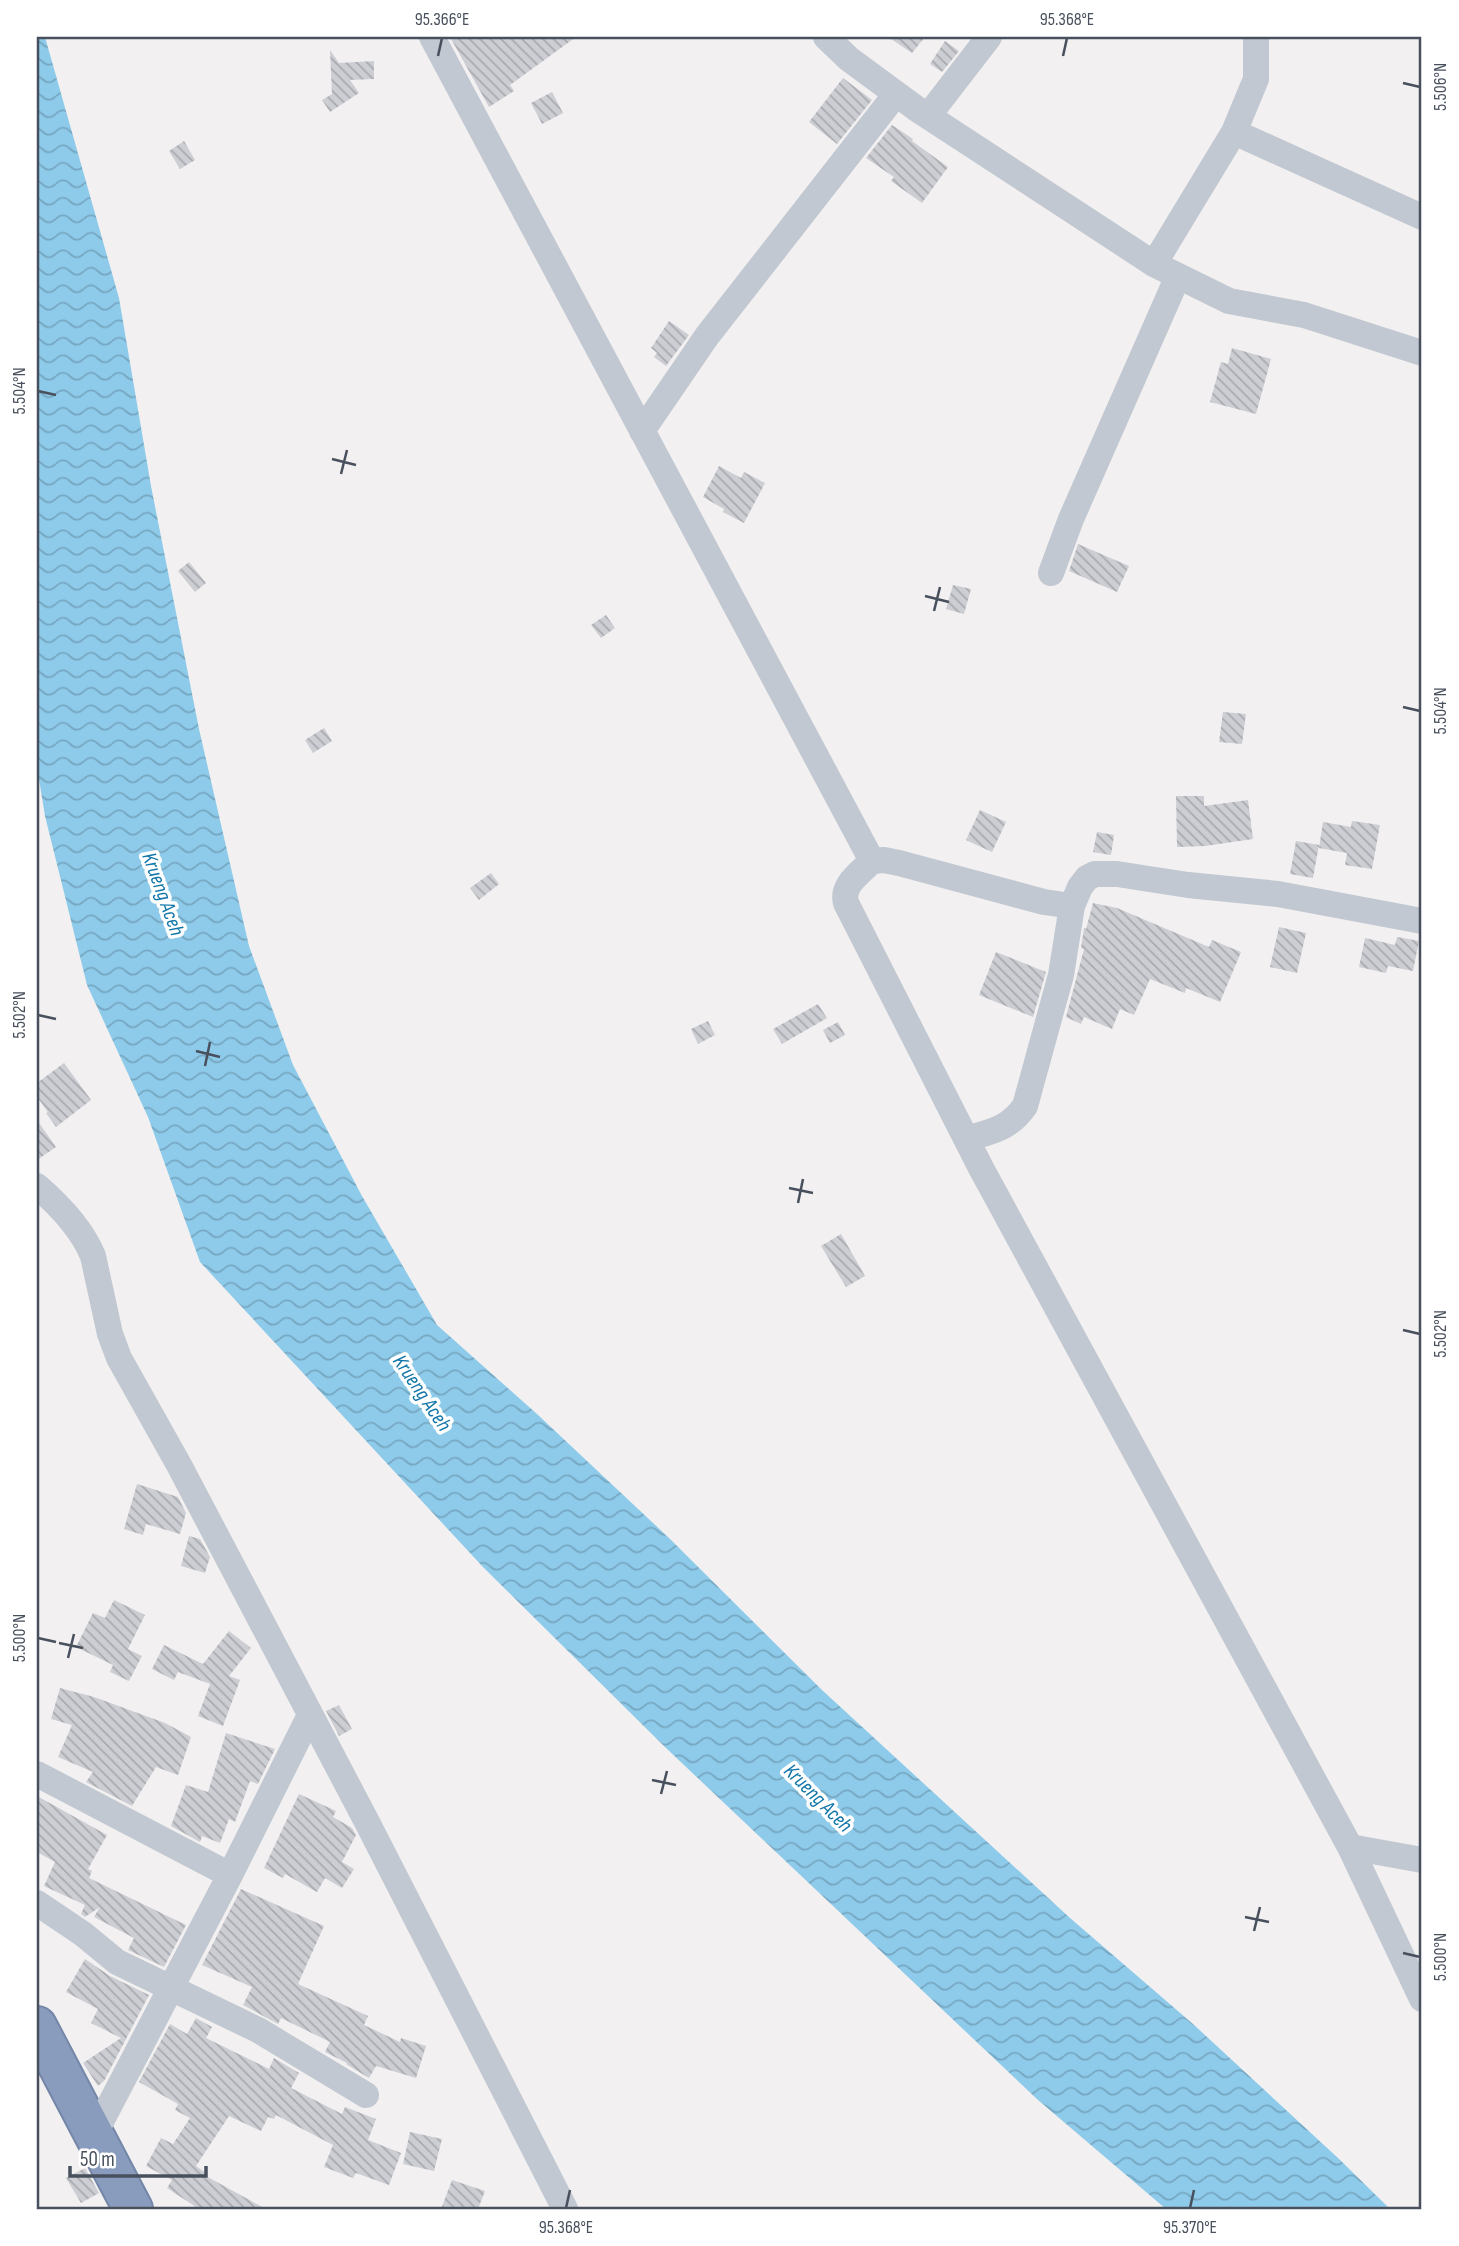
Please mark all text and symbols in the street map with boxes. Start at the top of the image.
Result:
text: 95.366°E [415,9,469,30]
text: 95.368°E [1040,9,1094,30]
text: 5.506°N [1430,63,1451,111]
text: 5.504°N [9,367,30,415]
text: 5.504°N [1430,687,1451,735]
water label: Krueng Aceh [136,849,190,939]
text: 5.502°N [9,991,30,1039]
text: 5.502°N [1430,1310,1451,1358]
water label: Krueng Aceh [387,1350,457,1436]
text: 5.500°N [9,1614,30,1662]
water label: Krueng Aceh [778,1758,858,1838]
text: 5.500°N [1430,1933,1451,1981]
scale bar [70,2134,206,2178]
text: 50 m [80,2147,115,2172]
text: 95.368°E [539,2217,593,2238]
text: 95.370°E [1163,2217,1217,2238]

